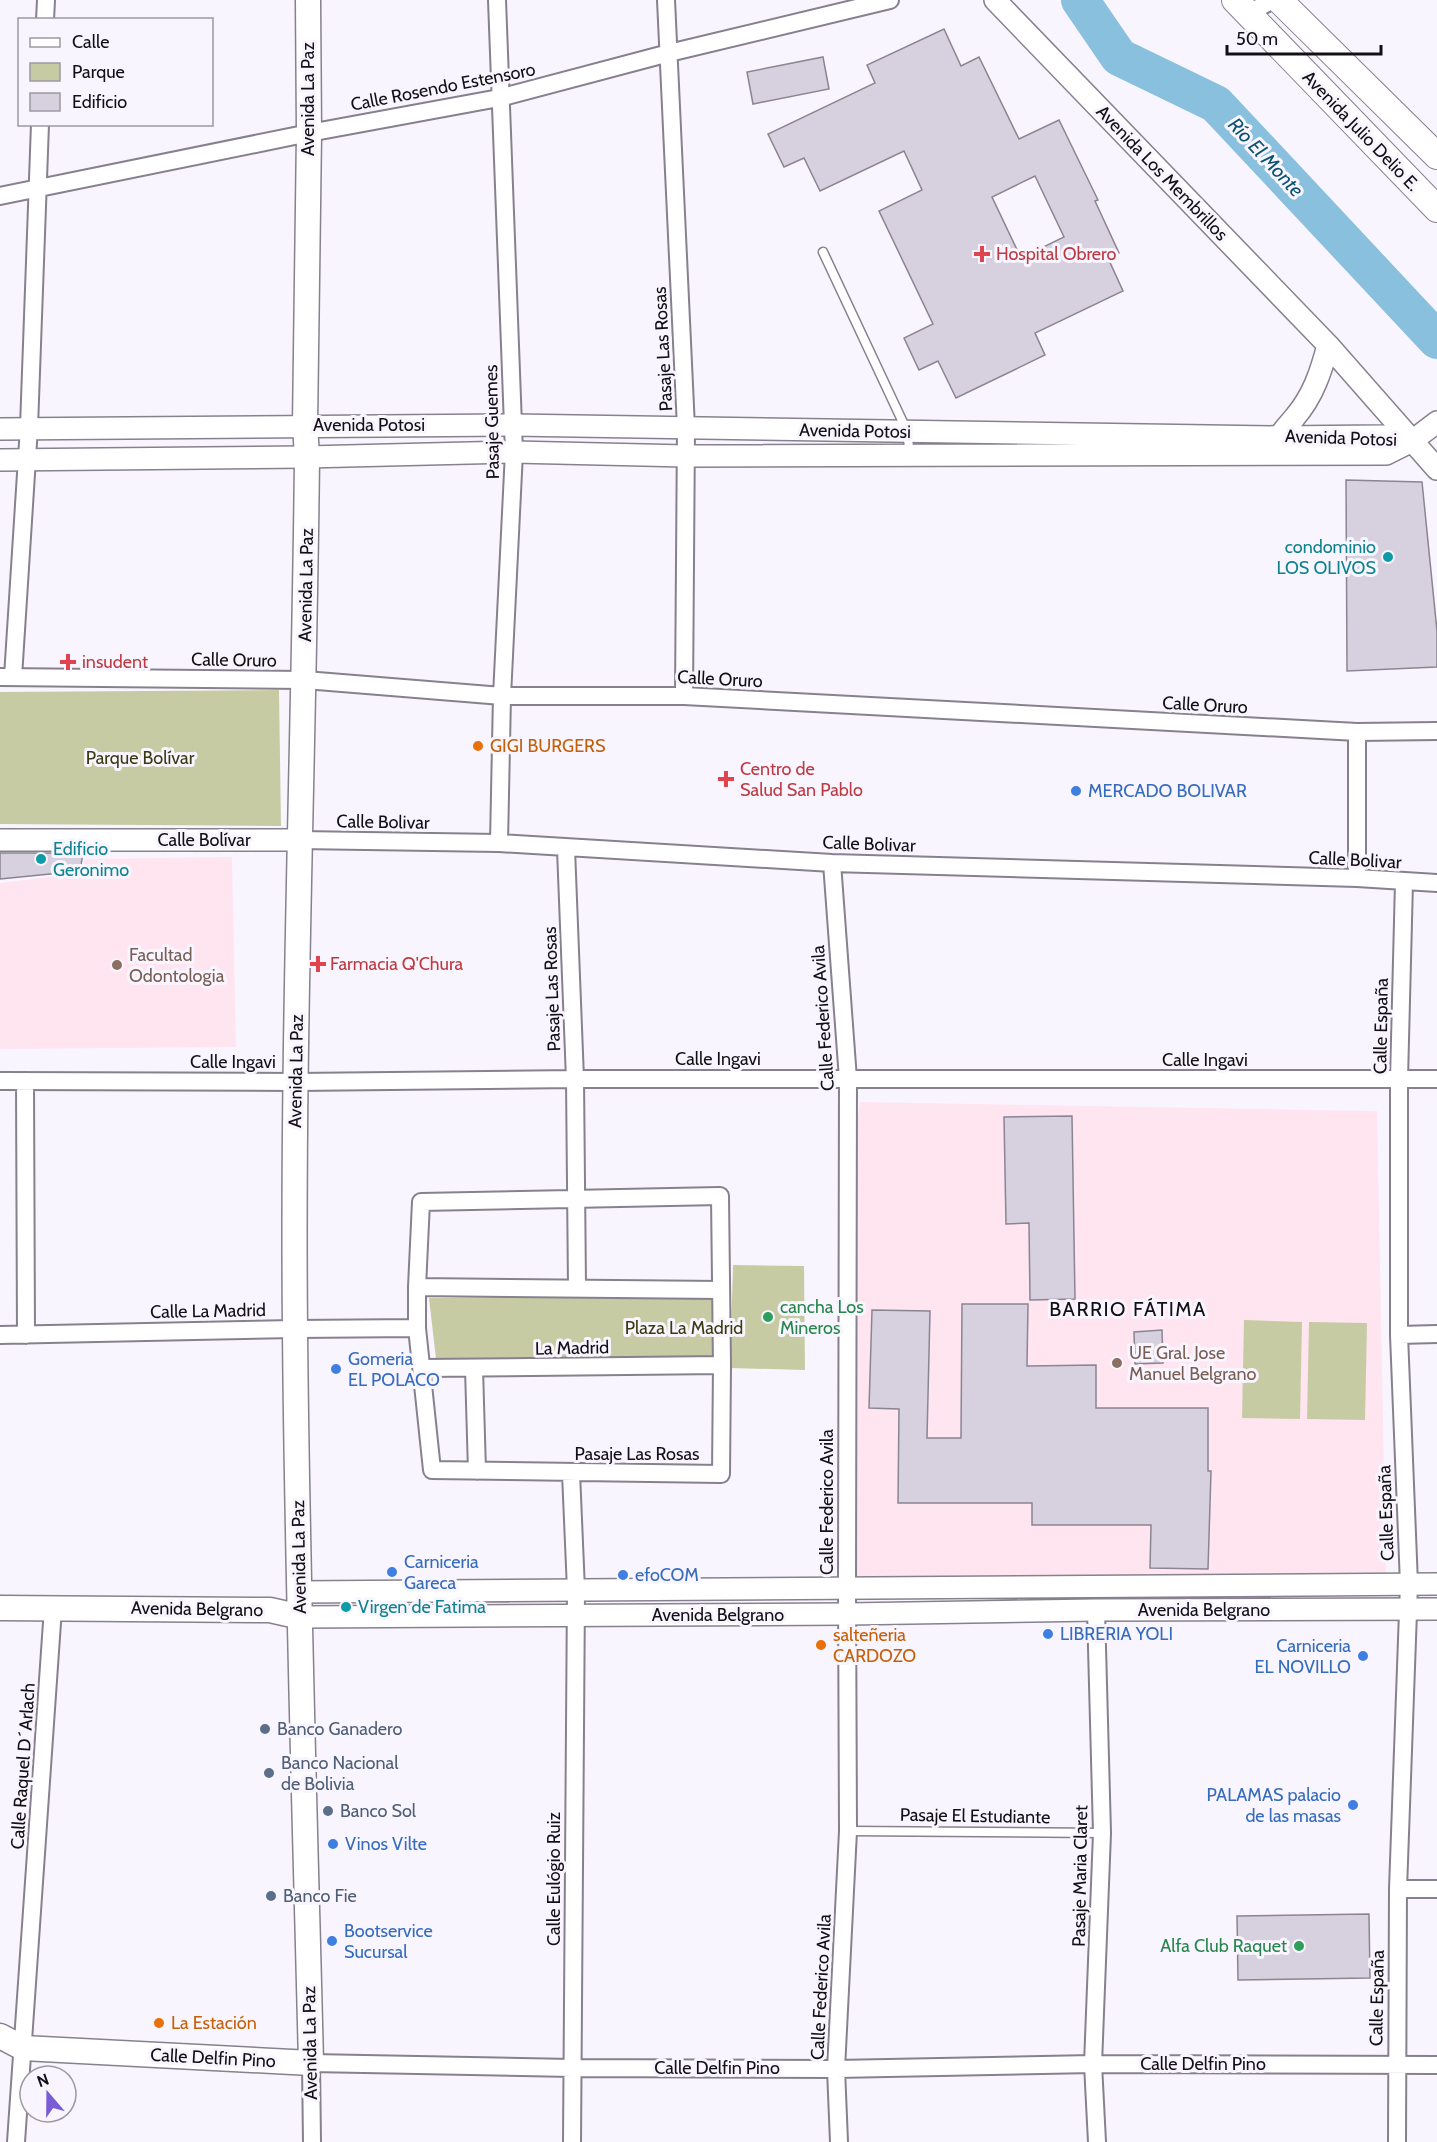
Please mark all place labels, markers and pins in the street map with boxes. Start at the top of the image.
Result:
place label: Hospital Obrero [996,243,1117,265]
marker: Hospital Obrero [973,245,991,263]
place label: condominio LOS OLIVOS [1276,536,1376,579]
marker: condominio LOS OLIVOS [1381,550,1395,564]
place label: insudent [82,651,148,673]
marker: insudent [59,653,77,671]
place label: GIGI BURGERS [490,735,606,757]
marker: GIGI BURGERS [471,739,485,753]
place label: Centro de Salud San Pablo [740,758,863,801]
marker: Centro de Salud San Pablo [717,770,735,788]
place label: MERCADO BOLIVAR [1088,780,1247,802]
marker: MERCADO BOLIVAR [1069,784,1083,798]
place label: Edificio Geronimo [53,838,129,881]
marker: Edificio Geronimo [34,852,48,866]
place label: Facultad Odontologia [129,944,225,987]
place label: Farmacia Q'Chura [330,953,464,975]
marker: Farmacia Q'Chura [311,957,325,971]
marker: Facultad Odontologia [110,958,124,972]
place label: cancha Los Mineros [780,1296,864,1339]
marker: cancha Los Mineros [761,1310,775,1324]
place label: UE Gral. Jose Manuel Belgrano [1129,1342,1257,1385]
place label: Gomeria EL POLACO [348,1348,440,1391]
marker: UE Gral. Jose Manuel Belgrano [1110,1356,1124,1370]
marker: Gomeria EL POLACO [329,1362,343,1376]
place label: Carniceria Gareca [404,1551,479,1594]
place label: efoCOM [635,1564,699,1586]
marker: Carniceria Gareca [385,1565,399,1579]
marker: efoCOM [616,1568,630,1582]
place label: Virgen de Fatima [358,1596,486,1618]
marker: Virgen de Fatima [339,1600,353,1614]
place label: LIBRERIA YOLI [1060,1623,1173,1645]
place label: salteñeria CARDOZO [833,1624,916,1667]
marker: LIBRERIA YOLI [1041,1627,1055,1641]
place label: Carniceria EL NOVILLO [1255,1635,1351,1678]
marker: salteñeria CARDOZO [814,1638,828,1652]
marker: Carniceria EL NOVILLO [1356,1649,1370,1663]
place label: Banco Ganadero [277,1718,403,1740]
marker: Banco Ganadero [258,1722,272,1736]
place label: Banco Nacional de Bolivia [281,1752,399,1795]
marker: Banco Nacional de Bolivia [262,1766,276,1780]
place label: PALAMAS palacio de las masas [1207,1784,1341,1827]
marker: PALAMAS palacio de las masas [1346,1798,1360,1812]
place label: Banco Sol [340,1800,417,1822]
marker: Banco Sol [321,1804,335,1818]
place label: Vinos Vilte [345,1833,427,1855]
marker: Vinos Vilte [326,1837,340,1851]
place label: Banco Fie [283,1885,357,1907]
marker: Banco Fie [264,1889,278,1903]
place label: Bootservice Sucursal [344,1920,433,1963]
marker: Bootservice Sucursal [325,1934,339,1948]
place label: Alfa Club Raquet [1160,1935,1287,1957]
marker: Alfa Club Raquet [1292,1939,1306,1953]
place label: La Estación [171,2012,257,2034]
marker: La Estación [152,2016,166,2030]

